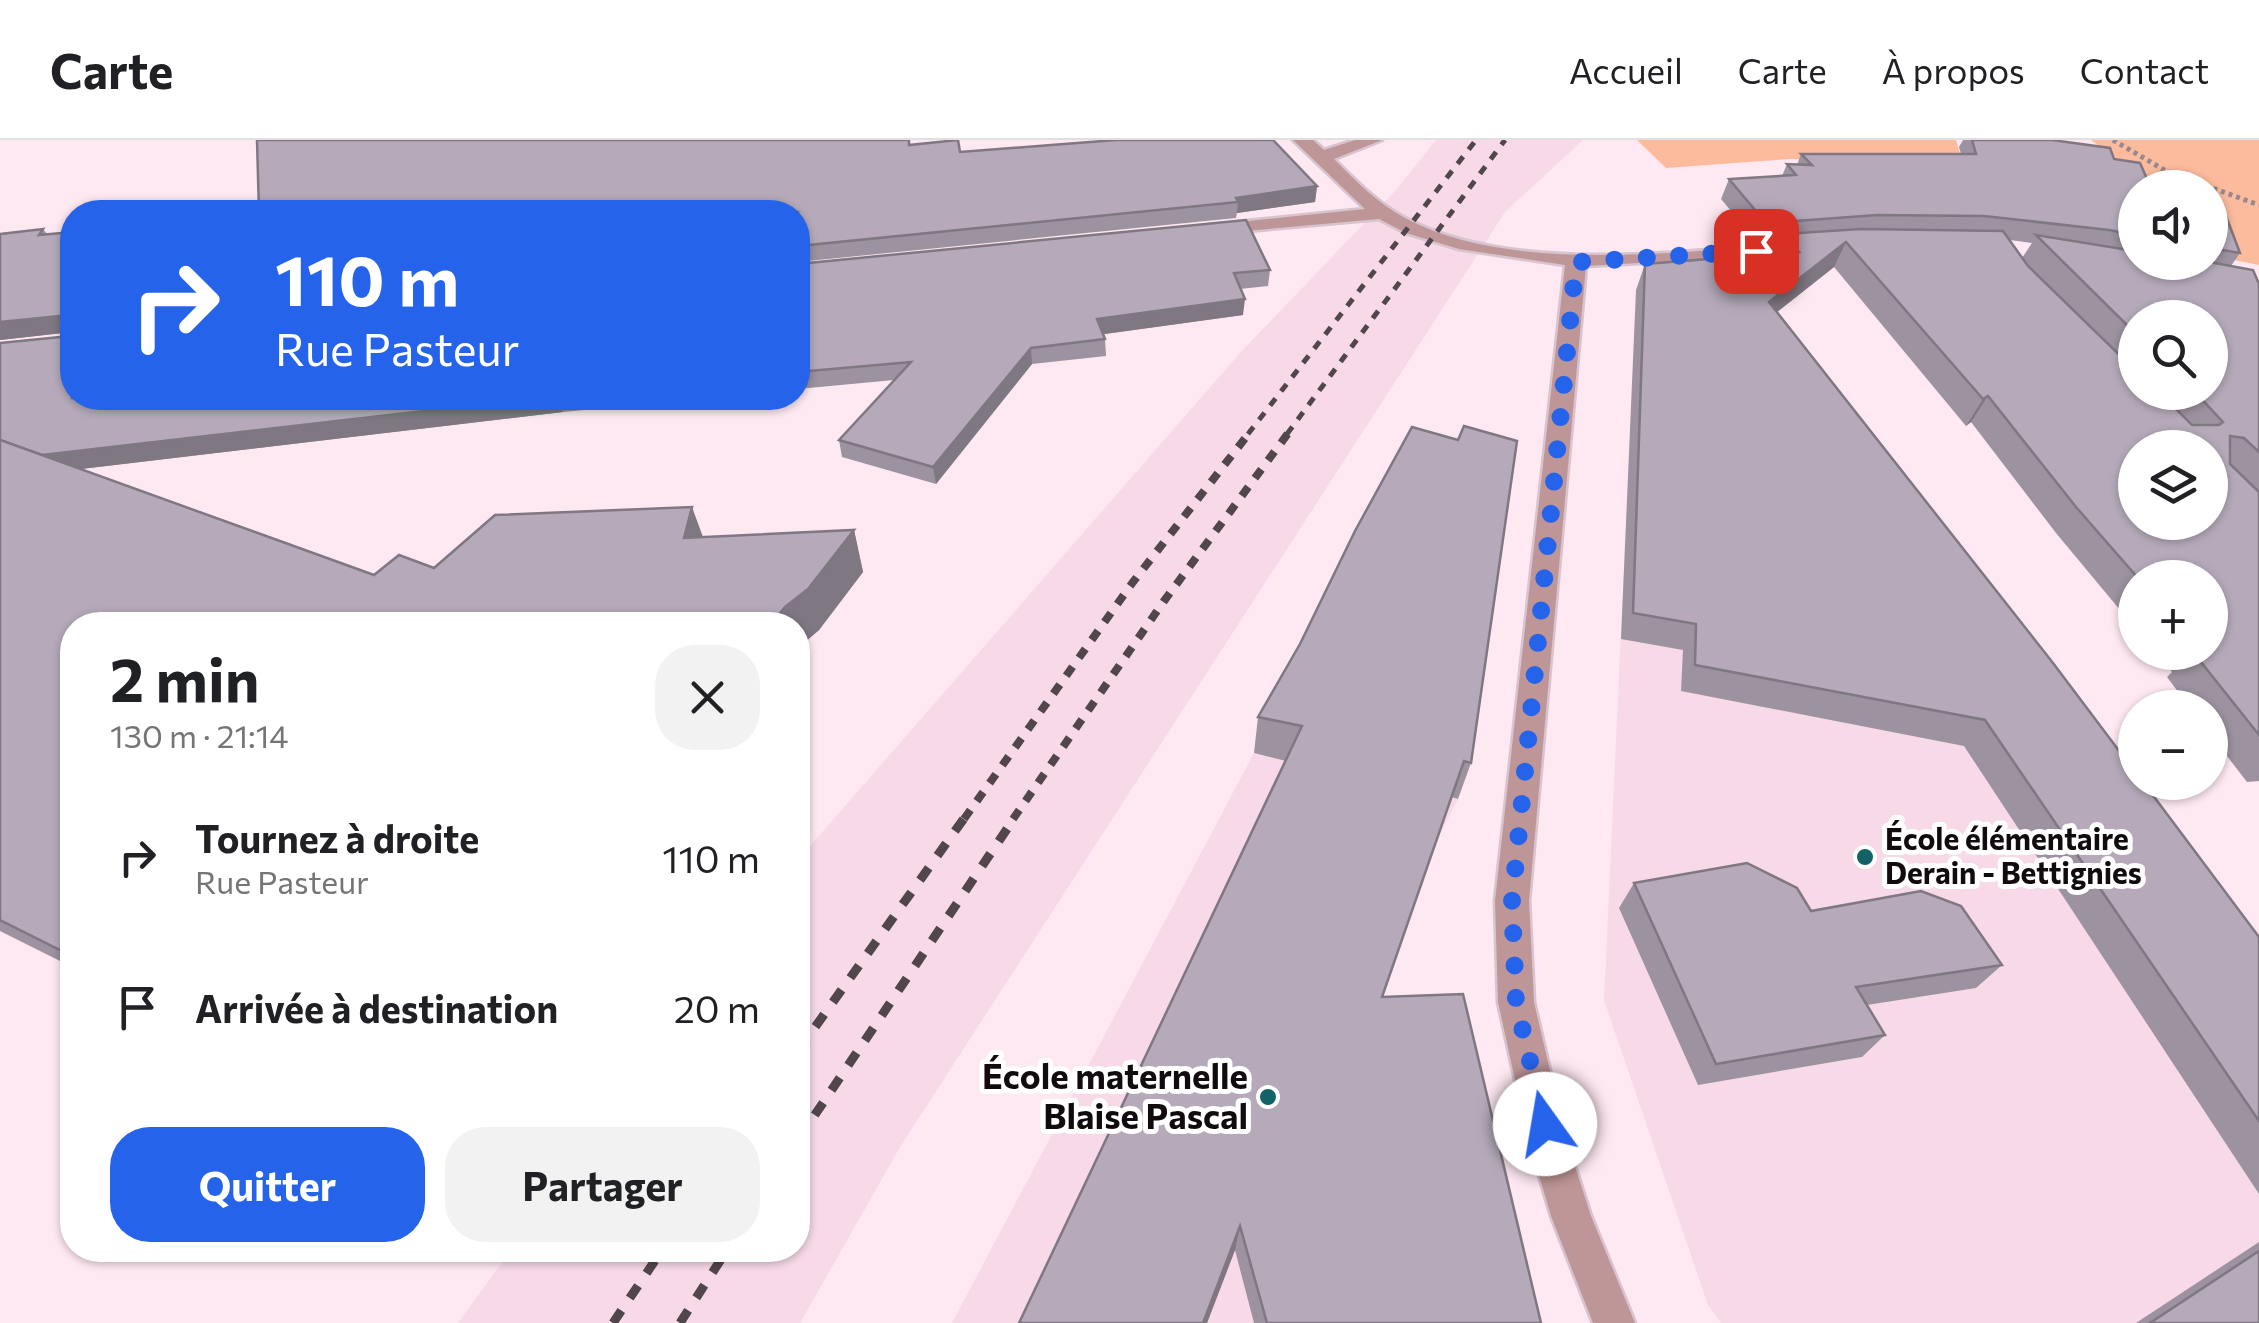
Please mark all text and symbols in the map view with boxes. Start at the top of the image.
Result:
text: Carte [50,40,173,99]
text: Accueil [1569,48,1683,91]
text: Carte [1738,48,1827,91]
text: À propos [1882,48,2025,91]
text: Contact [2080,48,2209,91]
map controls [2118,170,2228,800]
button: sound [2118,170,2228,280]
pin [1714,209,1799,294]
icon: arrive [1729,224,1784,279]
text: 110 m [275,235,459,320]
icon: right [110,240,240,370]
button: search [2118,300,2228,410]
text: Rue Pasteur [275,320,520,375]
button: layers [2118,430,2228,540]
button: + [2118,560,2228,670]
text: 2 min [110,641,259,714]
button: close [655,645,760,750]
button: − [2118,690,2228,800]
text: 130 m · 21:14 [110,715,289,755]
text: Tournez à droite [195,814,479,861]
place label: École élémentaire Derain - Bettignies [1885,819,2142,890]
icon: right [110,830,165,885]
text: 110 m [662,834,760,881]
marker: École élémentaire Derain - Bettignies [1854,846,1876,868]
text: Rue Pasteur [195,861,369,901]
icon: arrive [110,980,165,1035]
text: Arrivée à destination [195,984,558,1031]
text: 20 m [674,984,760,1031]
place label: École maternelle Blaise Pascal [982,1053,1248,1136]
position arrow [1493,1072,1597,1176]
marker: École maternelle Blaise Pascal [1257,1086,1279,1108]
button: Quitter [110,1127,425,1242]
button: Partager [445,1127,760,1242]

